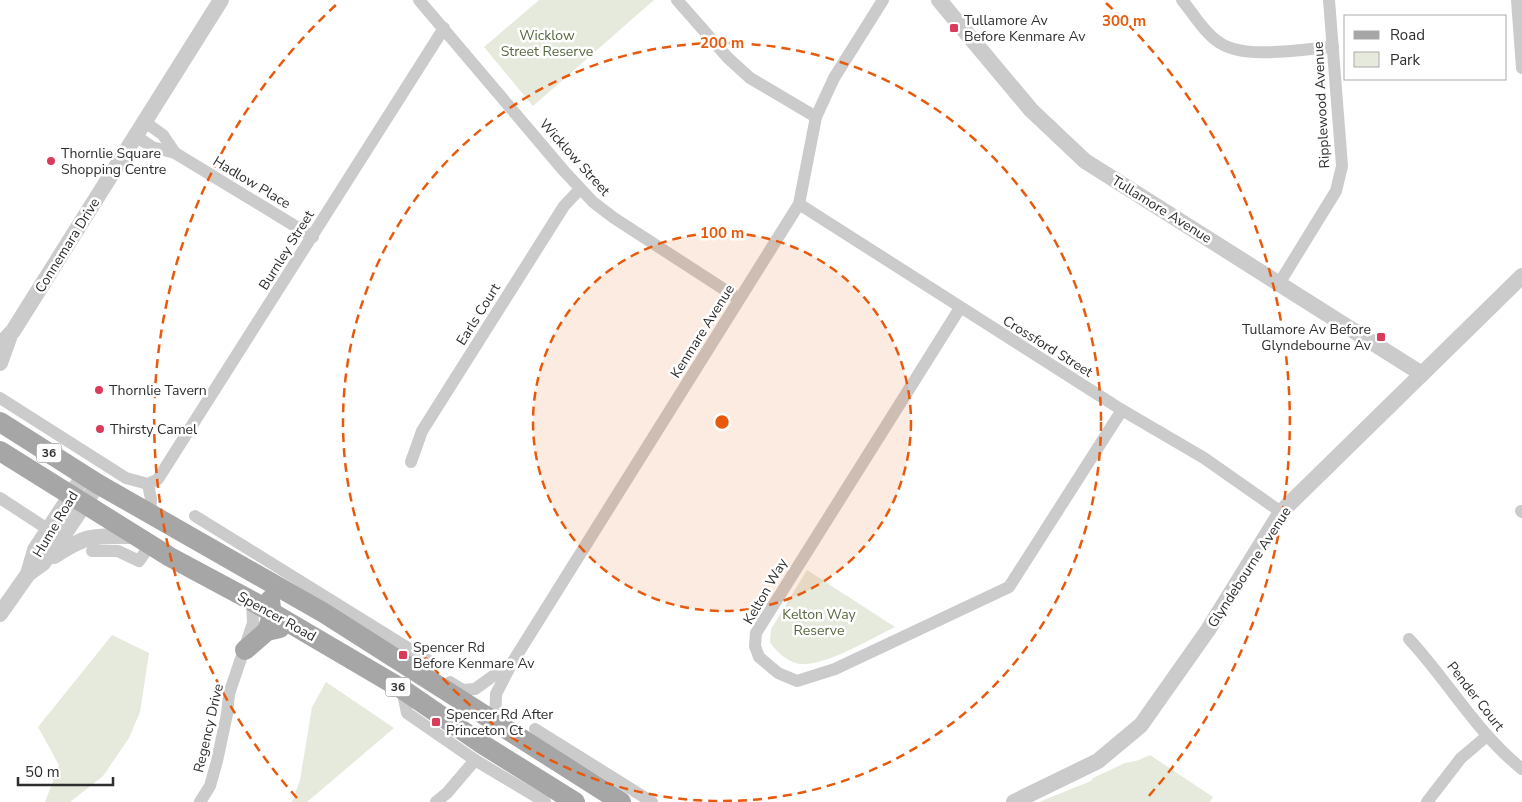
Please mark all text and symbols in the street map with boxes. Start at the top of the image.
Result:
place label: Tullamore Av Before Kenmare Av [964,11,1086,46]
text: 300 m [1102,11,1146,31]
legend [1344,15,1507,80]
marker: Tullamore Av Before Kenmare Av [948,22,960,34]
text: Road [1390,25,1425,45]
park label: Wicklow Street Reserve [501,26,593,61]
text: 200 m [700,33,744,53]
street label: Ripplewood Avenue [1309,41,1334,169]
text: Park [1390,50,1420,70]
street label: Wicklow Street [535,115,614,200]
place label: Thornlie Square Shopping Centre [61,144,166,179]
street label: Hadlow Place [209,152,294,213]
marker: Thornlie Square Shopping Centre [45,155,57,167]
street label: Tullamore Avenue [1108,171,1215,248]
street label: Connemara Drive [31,194,104,296]
street label: Burnley Street [254,207,319,294]
text: 100 m [700,223,744,243]
street label: Earls Court [452,280,505,349]
street label: Kenmare Avenue [666,281,739,382]
street label: Crossford Street [999,311,1096,382]
place label: Tullamore Av Before Glyndebourne Av [1242,320,1372,355]
marker: Tullamore Av Before Glyndebourne Av [1375,331,1387,343]
place label: Thornlie Tavern [109,381,207,400]
marker: Thornlie Tavern [93,384,105,396]
centre of rings [713,413,731,431]
place label: Thirsty Camel [110,420,198,439]
marker: Thirsty Camel [94,423,106,435]
road number: 36 [36,443,62,462]
street label: Hume Road [28,488,83,561]
street label: Glyndebourne Avenue [1203,503,1296,631]
street label: Kelton Way [739,554,792,628]
street label: Spencer Road [234,587,319,646]
park label: Kelton Way Reserve [782,605,856,640]
place label: Spencer Rd Before Kenmare Av [413,638,535,673]
marker: Spencer Rd Before Kenmare Av [397,649,409,661]
street label: Pender Court [1443,658,1509,735]
road number: 36 [386,678,410,696]
street label: Regency Drive [189,682,228,774]
place label: Spencer Rd After Princeton Ct [446,705,553,740]
marker: Spencer Rd After Princeton Ct [430,716,442,728]
scale bar [18,754,112,786]
text: 50 m [25,762,60,782]

